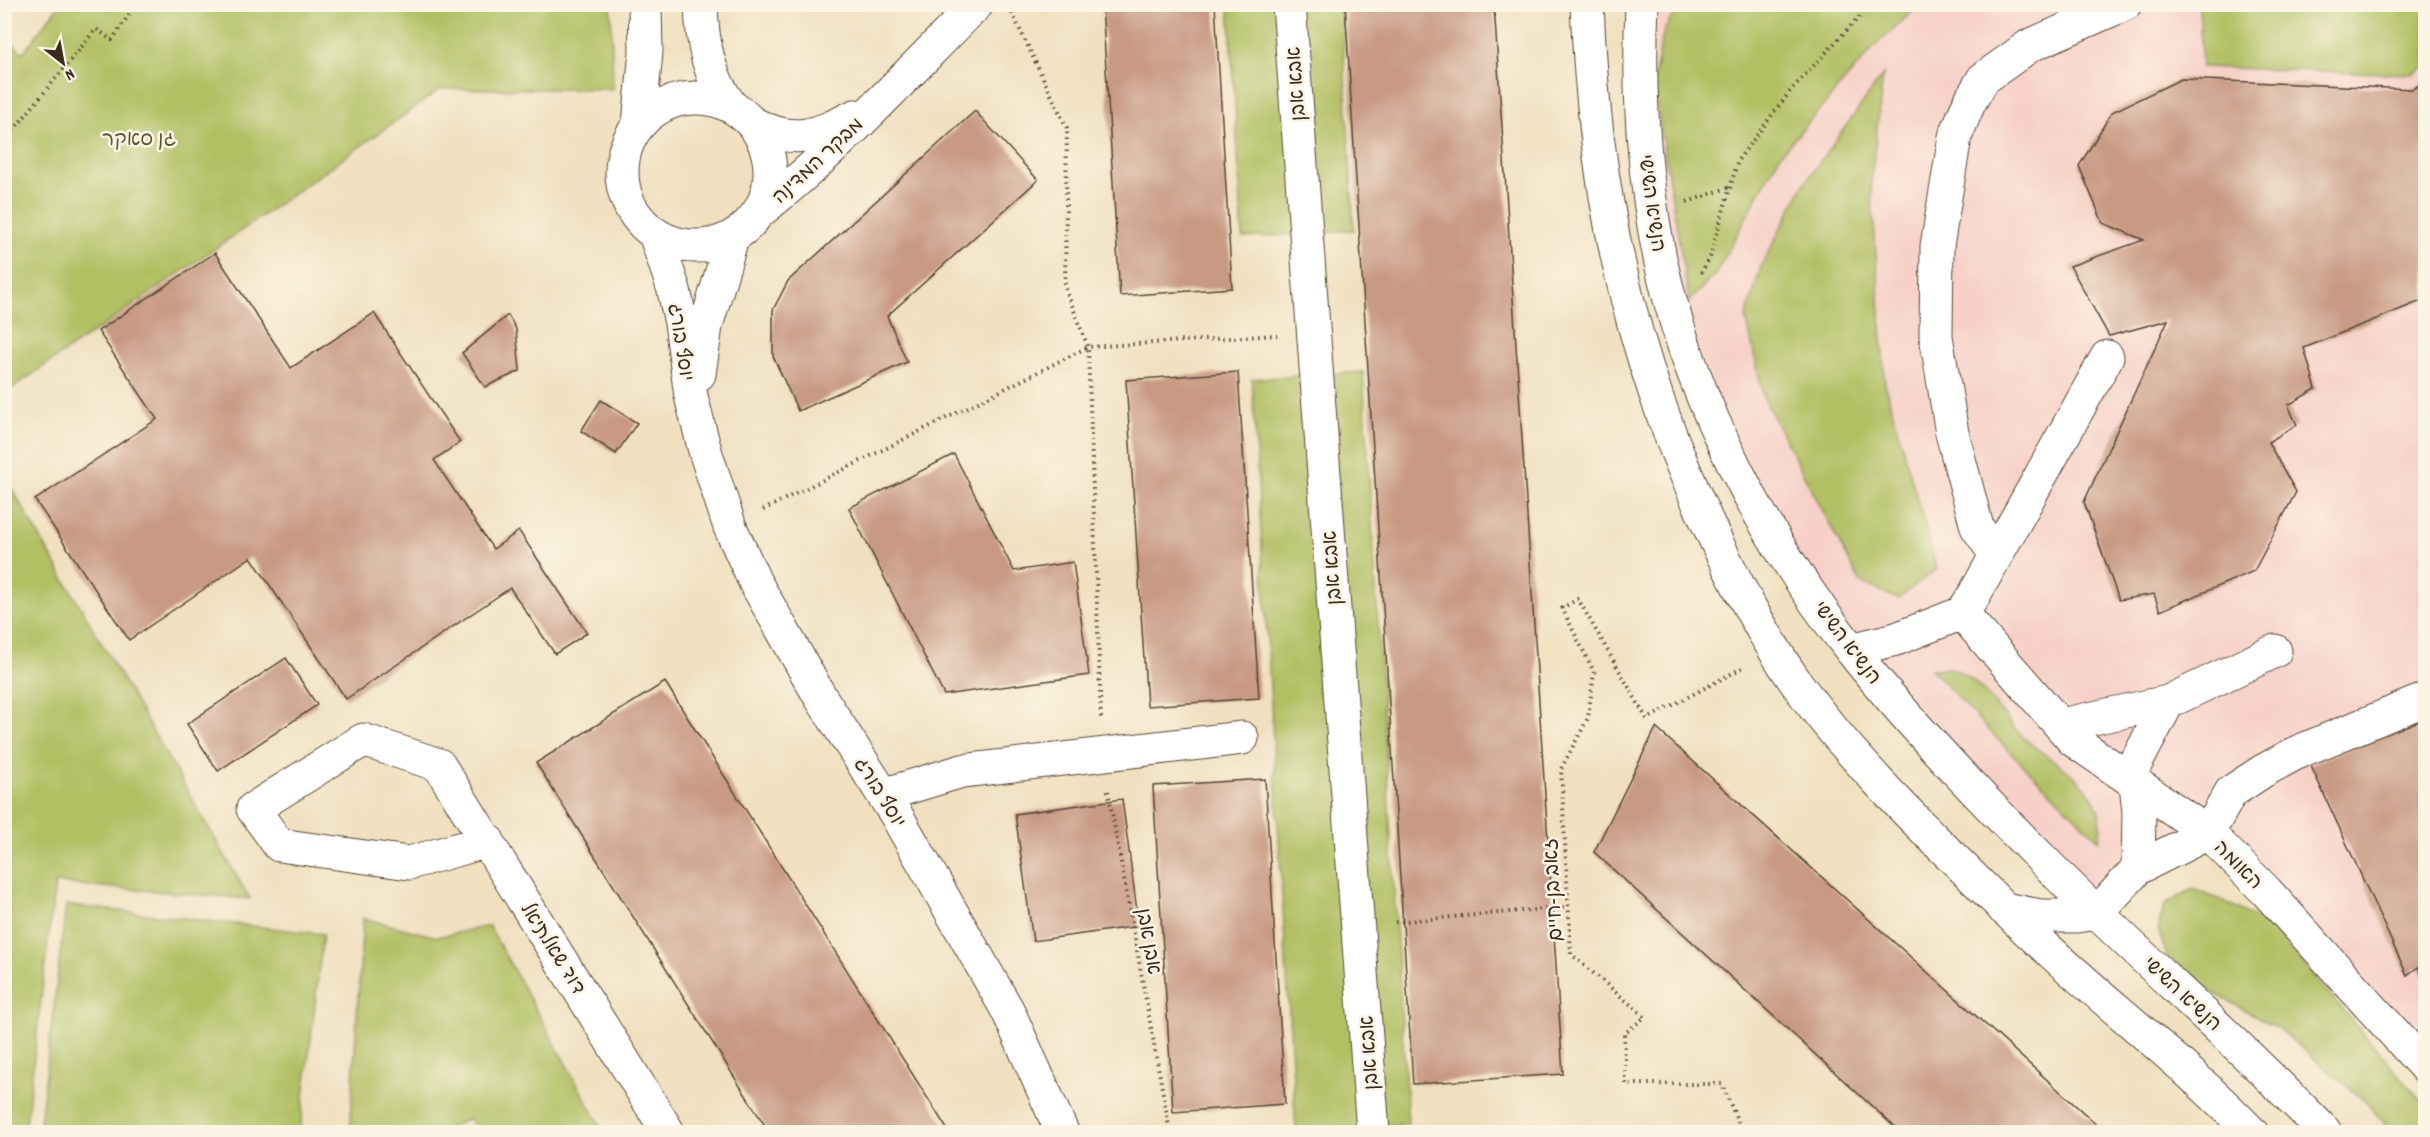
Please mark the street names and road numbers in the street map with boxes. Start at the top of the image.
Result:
street label: אבא אבן [1281,46,1315,122]
street label: מבקר המדינה [767,112,871,212]
street label: הנשיא השישי [1629,153,1671,254]
street label: יוסף בורג [659,302,699,383]
street label: אבא אבן [1317,530,1351,606]
street label: הנשיא השישי [1805,596,1886,692]
street label: יוסף בורג [846,753,911,834]
street label: האומה [2206,835,2268,897]
street label: זאב בן-חיים [1538,838,1572,942]
street label: דוד שאלתיאל [512,898,591,1001]
street label: אבן אבן [1127,906,1167,977]
street label: הנשיא השישי [2135,951,2226,1039]
street label: אבא אבן [1354,1015,1388,1091]

